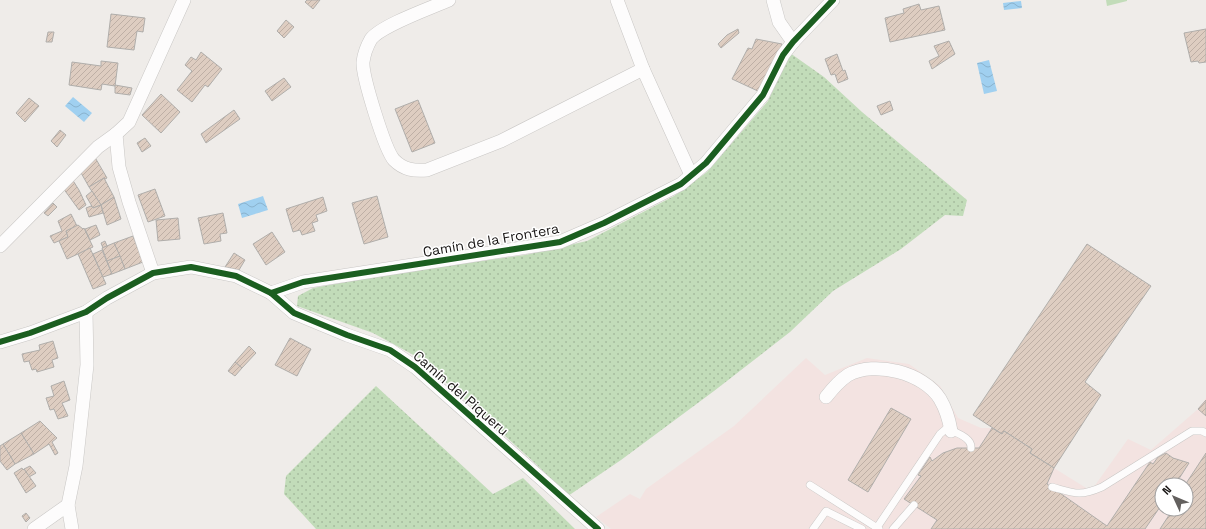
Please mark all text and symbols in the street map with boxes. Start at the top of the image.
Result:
street label: Camín de la Frontera [422,219,560,261]
street label: Camín del Piqueru [410,347,512,439]
north arrow [1154,477,1194,517]
text: N [1159,483,1174,498]

